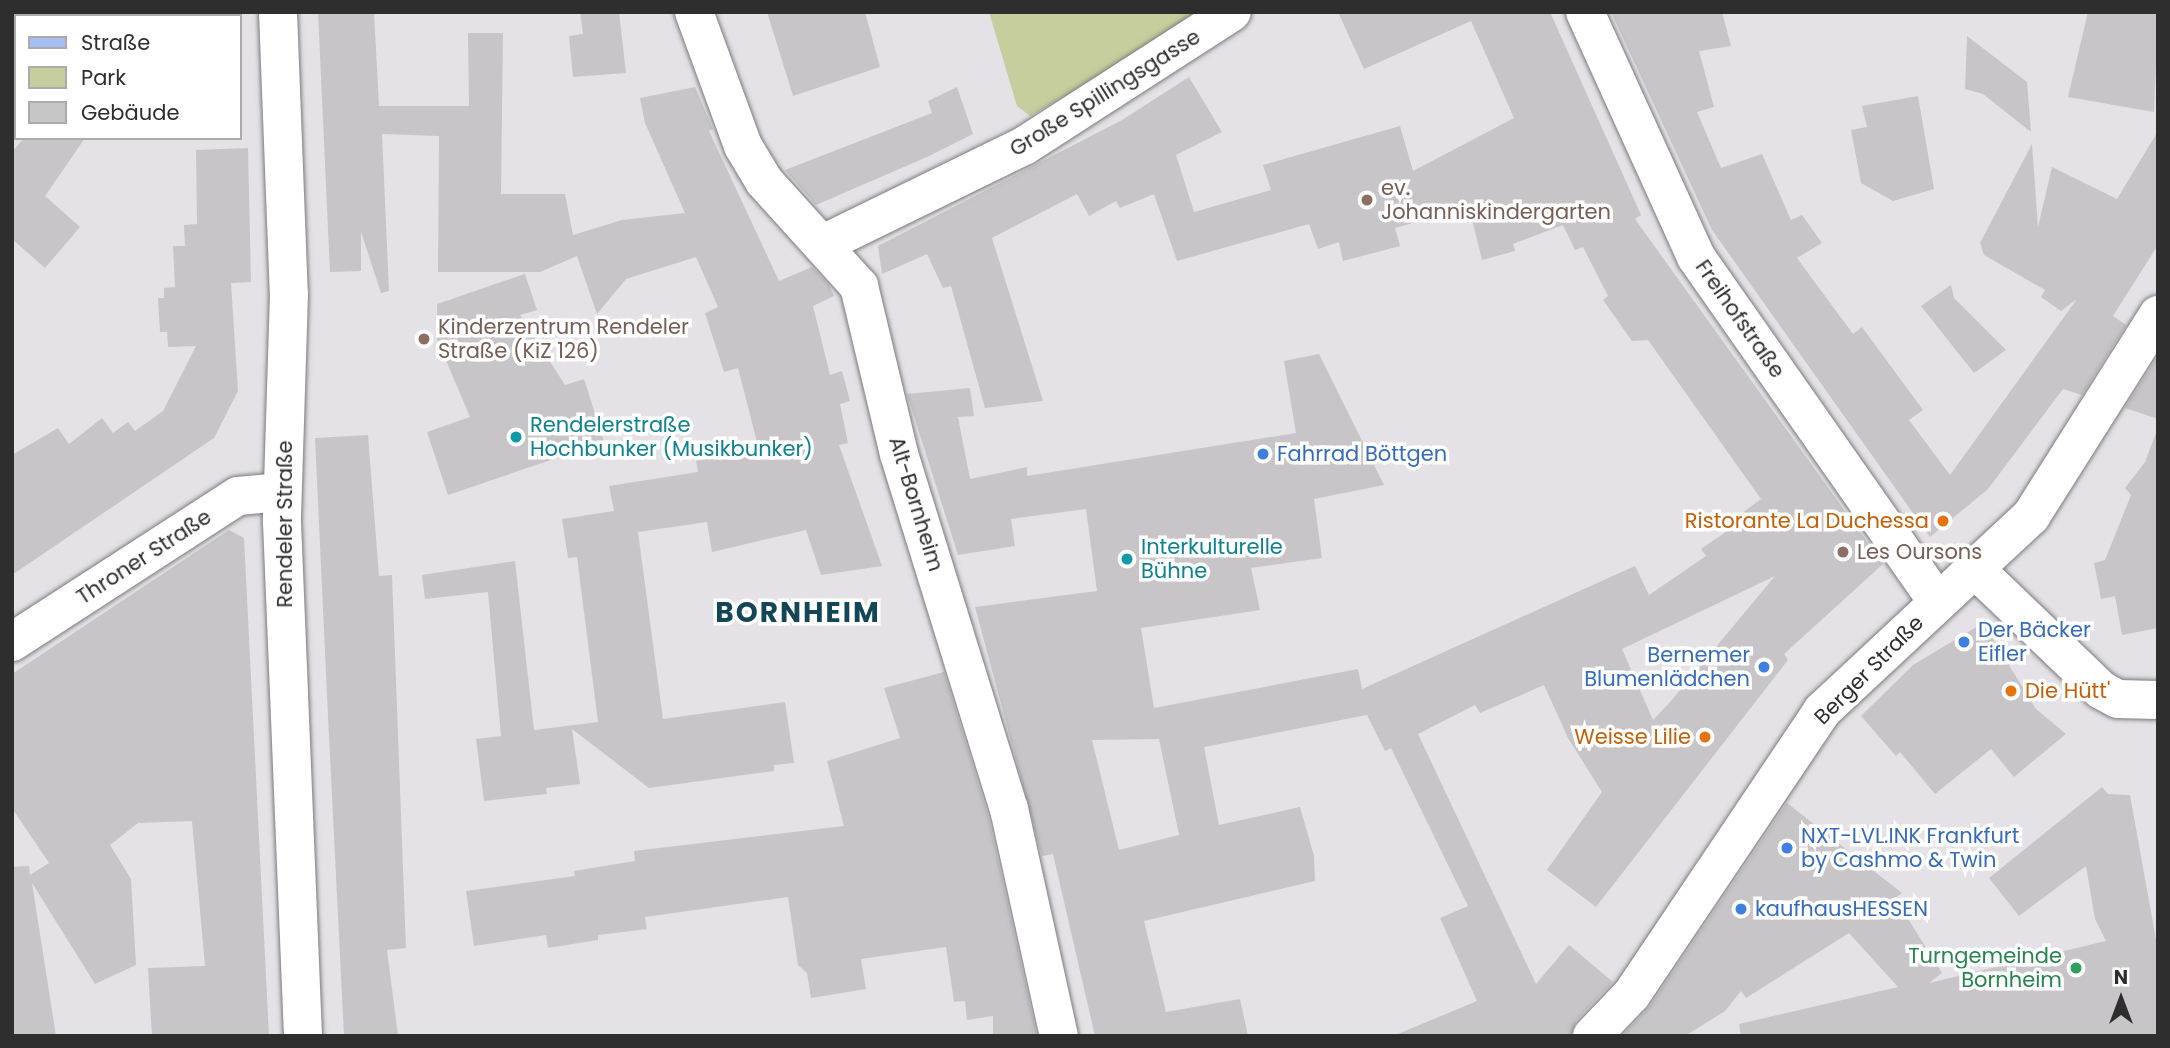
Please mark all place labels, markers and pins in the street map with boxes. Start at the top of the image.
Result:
place label: ev. Johanniskindergarten [1381,175,1611,225]
marker: ev. Johanniskindergarten [1359,192,1375,208]
place label: Kinderzentrum Rendeler Straße (KiZ 126) [438,314,689,364]
marker: Kinderzentrum Rendeler Straße (KiZ 126) [416,331,432,347]
place label: Rendelerstraße Hochbunker (Musikbunker) [530,412,813,462]
marker: Rendelerstraße Hochbunker (Musikbunker) [508,429,524,445]
place label: Fahrrad Böttgen [1277,441,1447,467]
marker: Fahrrad Böttgen [1255,446,1271,462]
place label: Ristorante La Duchessa [1685,508,1929,534]
marker: Ristorante La Duchessa [1935,513,1951,529]
place label: Interkulturelle Bühne [1141,534,1283,584]
place label: Les Oursons [1857,539,1982,565]
marker: Les Oursons [1835,544,1851,560]
marker: Interkulturelle Bühne [1119,551,1135,567]
place label: Der Bäcker Eifler [1978,617,2091,667]
marker: Der Bäcker Eifler [1956,634,1972,650]
place label: Bernemer Blumenlädchen [1584,642,1750,692]
marker: Bernemer Blumenlädchen [1756,659,1772,675]
place label: Die Hütt' [2025,678,2110,704]
marker: Die Hütt' [2003,683,2019,699]
place label: Weisse Lilie [1574,724,1691,750]
marker: Weisse Lilie [1697,729,1713,745]
place label: NXT-LVL.INK Frankfurt by Cashmo & Twin [1801,823,2019,873]
marker: NXT-LVL.INK Frankfurt by Cashmo & Twin [1779,840,1795,856]
place label: kaufhausHESSEN [1755,896,1928,922]
marker: kaufhausHESSEN [1733,901,1749,917]
place label: Turngemeinde Bornheim [1908,943,2062,993]
marker: Turngemeinde Bornheim [2068,960,2084,976]

